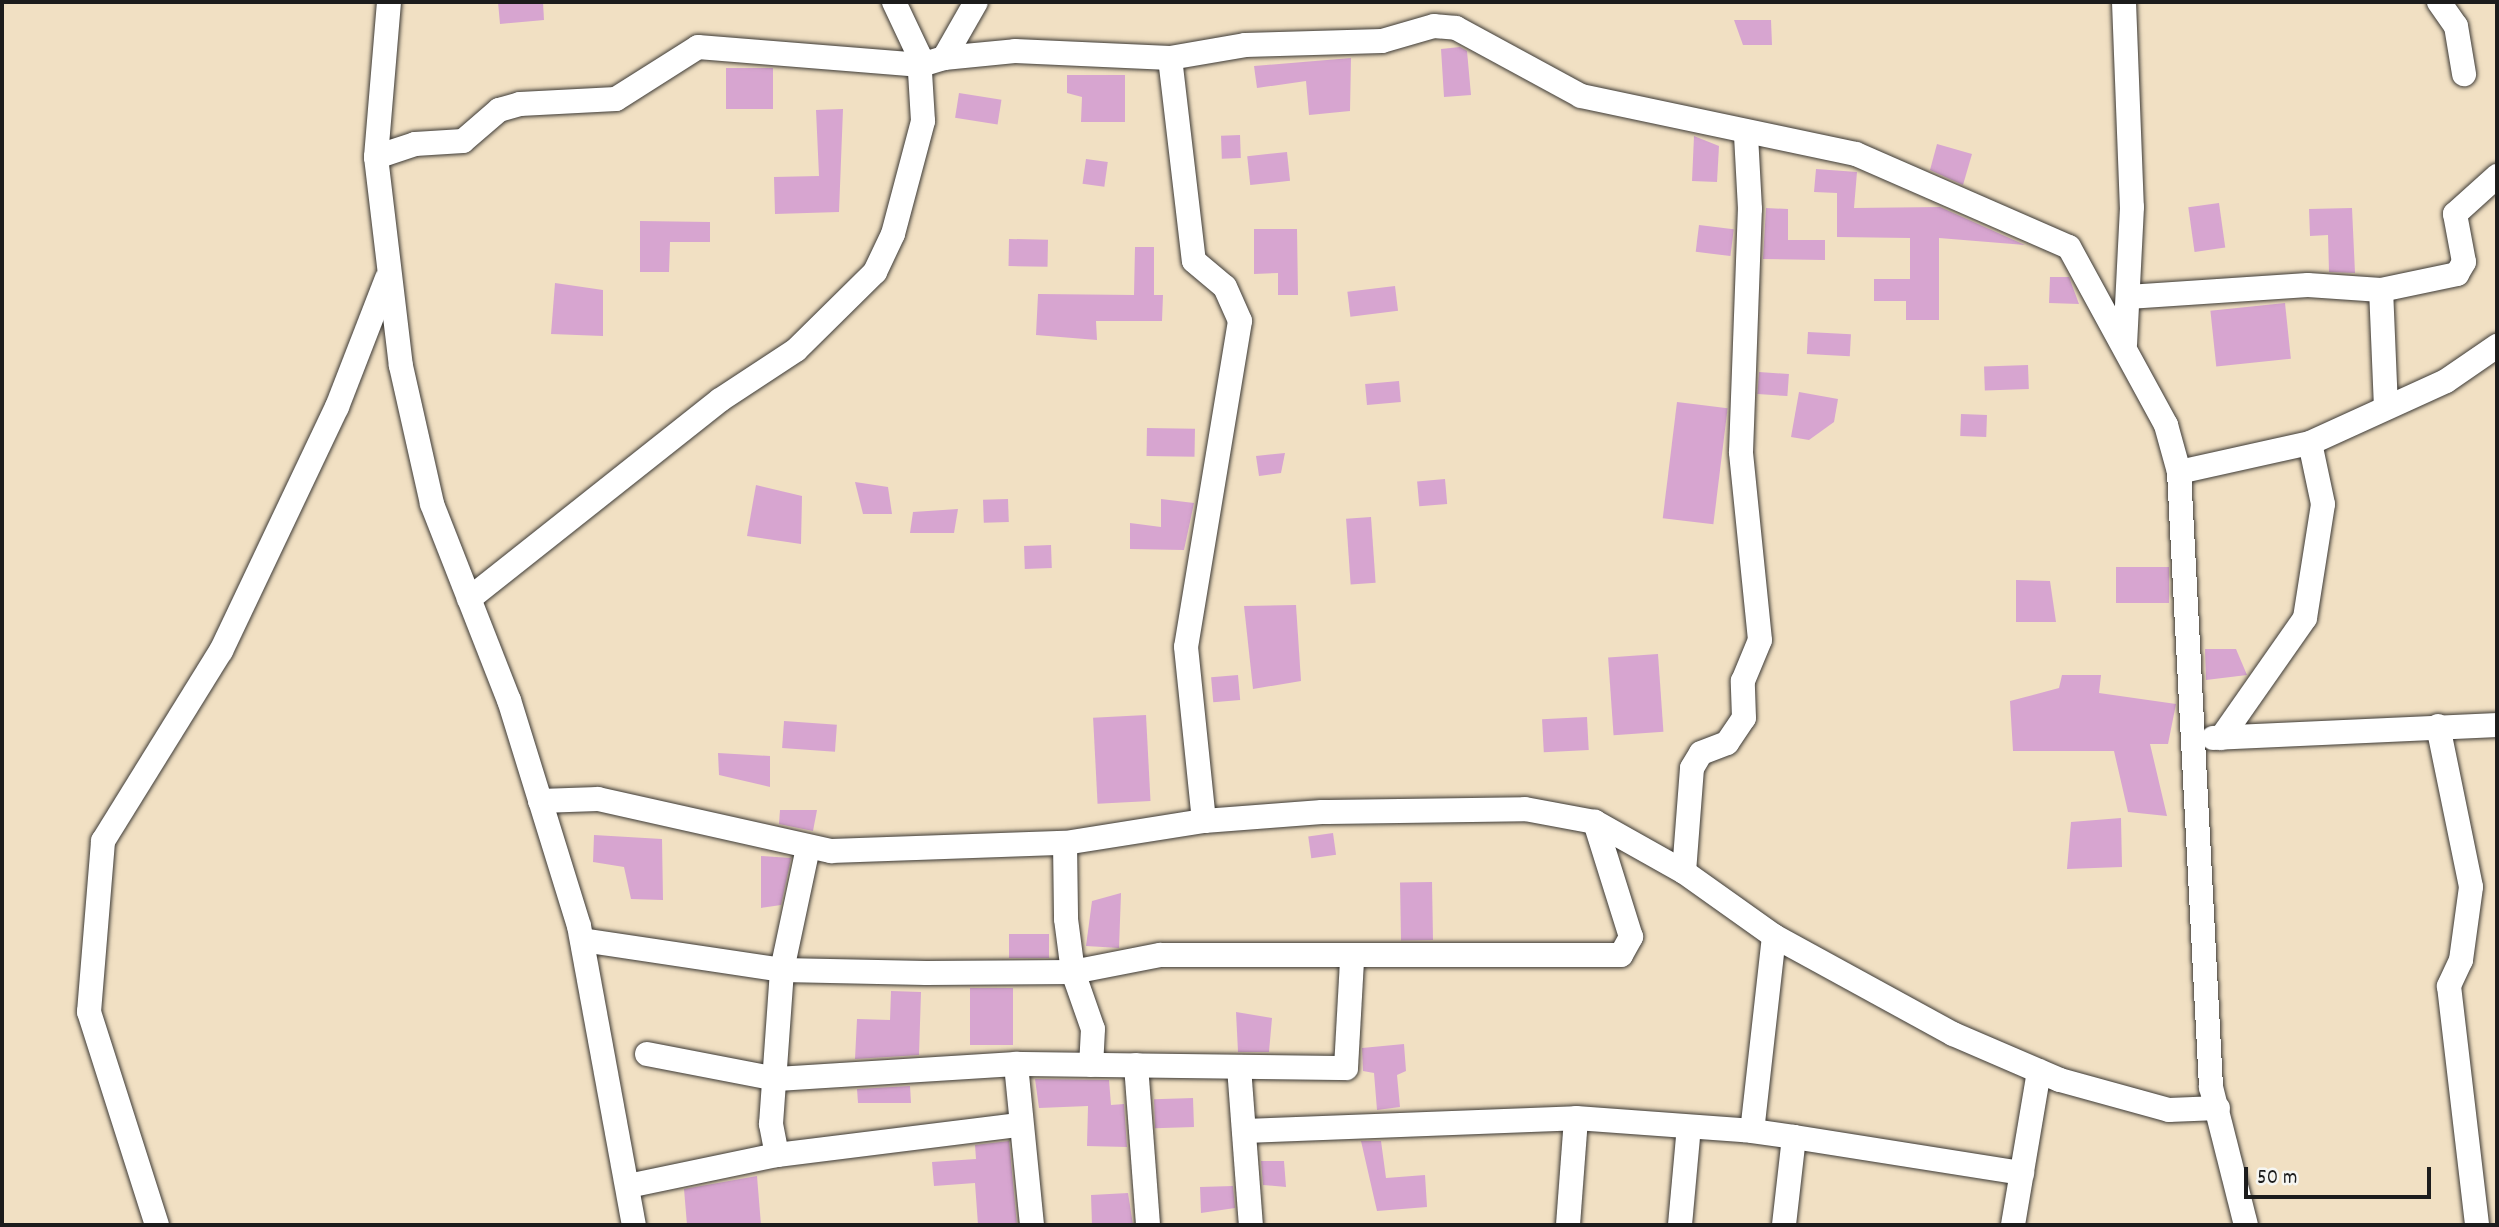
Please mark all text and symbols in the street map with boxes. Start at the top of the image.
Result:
scale bar [2247,1154,2434,1198]
text: 50 m [2257,1164,2297,1194]

